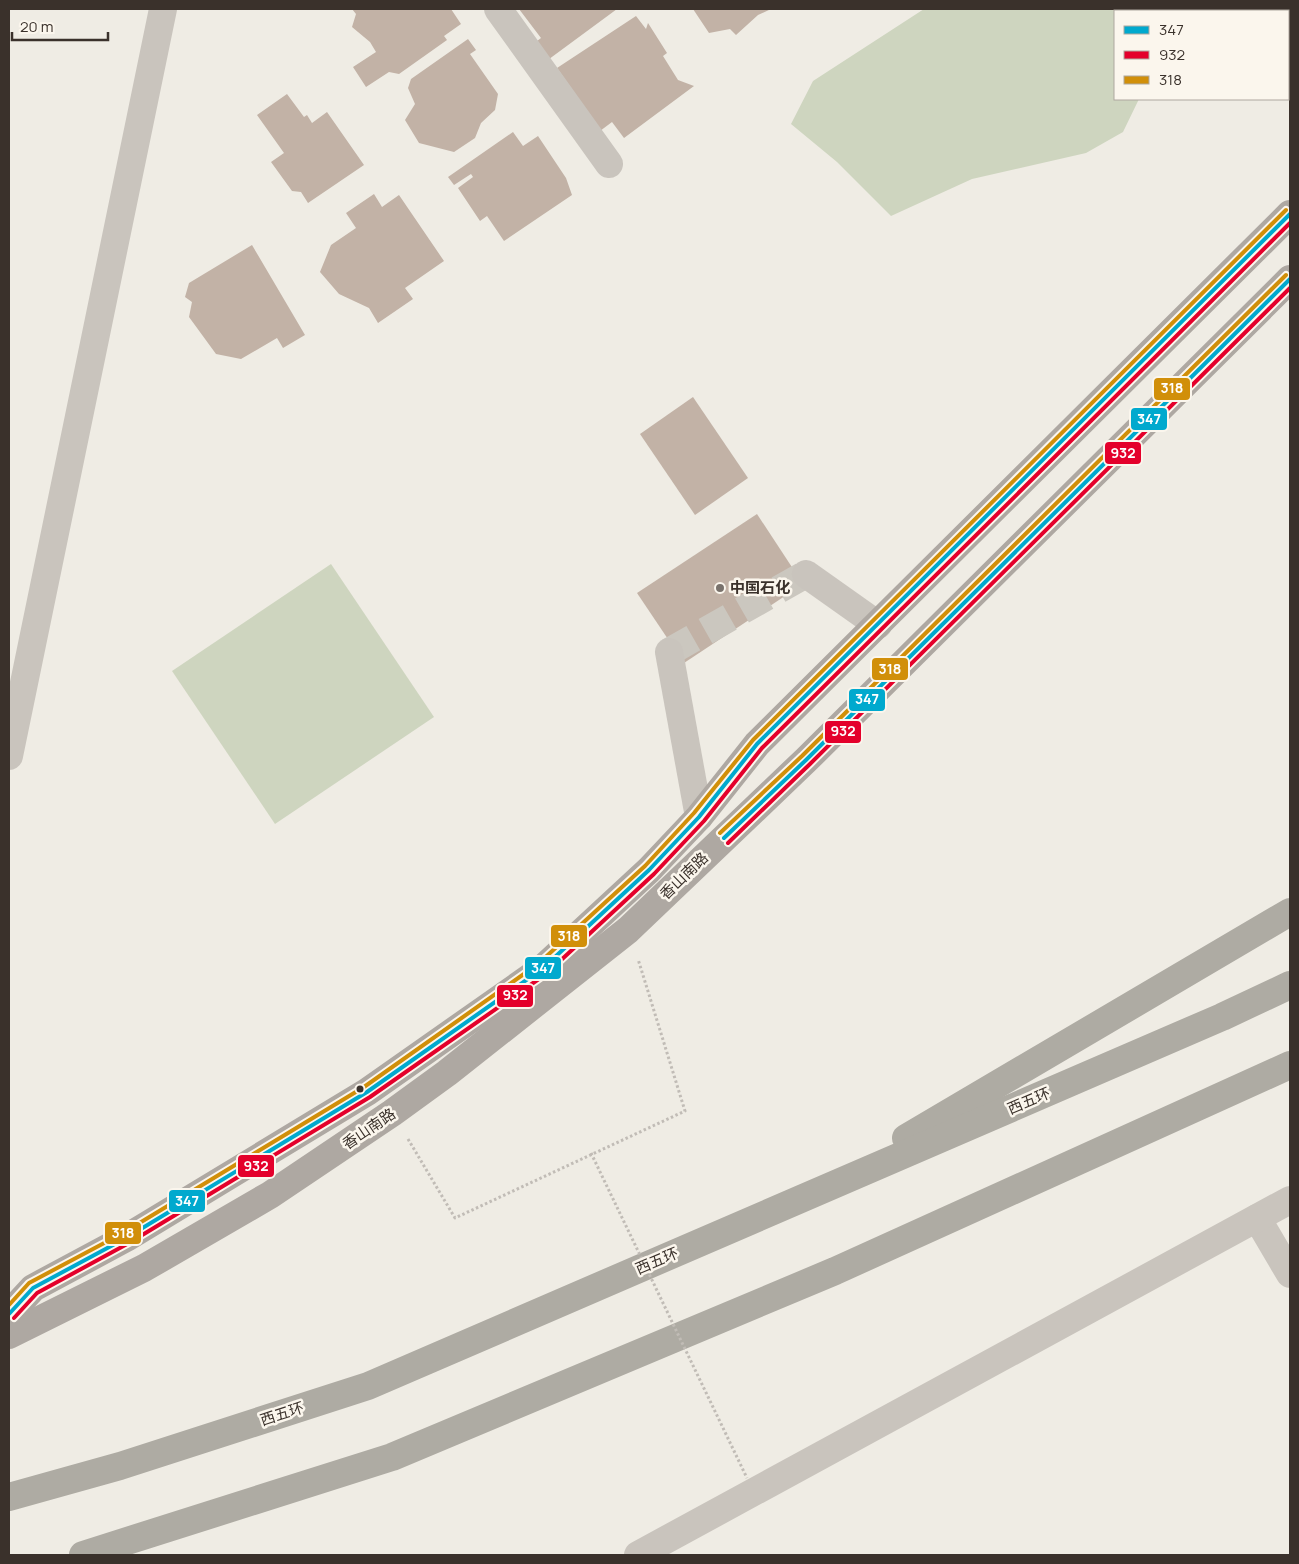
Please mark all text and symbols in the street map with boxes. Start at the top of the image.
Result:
scale bar [12,10,109,42]
legend [1114,10,1289,100]
text: 20 m [20,16,53,37]
text: 347 [1159,19,1184,40]
text: 932 [1159,44,1185,65]
text: 318 [1159,69,1182,90]
line badge: 318 [1153,377,1191,401]
text: 318 [1161,378,1183,397]
line badge: 347 [1130,407,1168,431]
text: 347 [1137,409,1161,428]
line badge: 932 [1104,441,1142,465]
text: 932 [1110,443,1136,462]
place label: 中国石化 [730,577,790,598]
marker: 中国石化 [714,582,726,594]
line badge: 318 [871,657,909,681]
text: 318 [879,659,901,678]
line badge: 347 [848,688,886,712]
text: 347 [855,689,879,708]
line badge: 932 [824,720,862,744]
text: 932 [830,721,856,740]
street label: 香山南路 [655,847,713,904]
line badge: 318 [550,924,588,948]
text: 318 [558,926,580,945]
line badge: 347 [524,956,562,980]
text: 347 [531,958,555,977]
line badge: 932 [496,984,534,1008]
text: 932 [502,985,528,1004]
street label: 西五环 [1004,1082,1054,1119]
unlabelled marker [355,1084,365,1094]
street label: 香山南路 [338,1103,399,1154]
line badge: 932 [237,1154,275,1178]
text: 932 [243,1156,269,1175]
line badge: 347 [168,1189,206,1213]
text: 347 [175,1191,199,1210]
line badge: 318 [104,1221,142,1245]
text: 318 [112,1223,134,1242]
street label: 西五环 [632,1242,682,1279]
street label: 西五环 [257,1397,306,1430]

